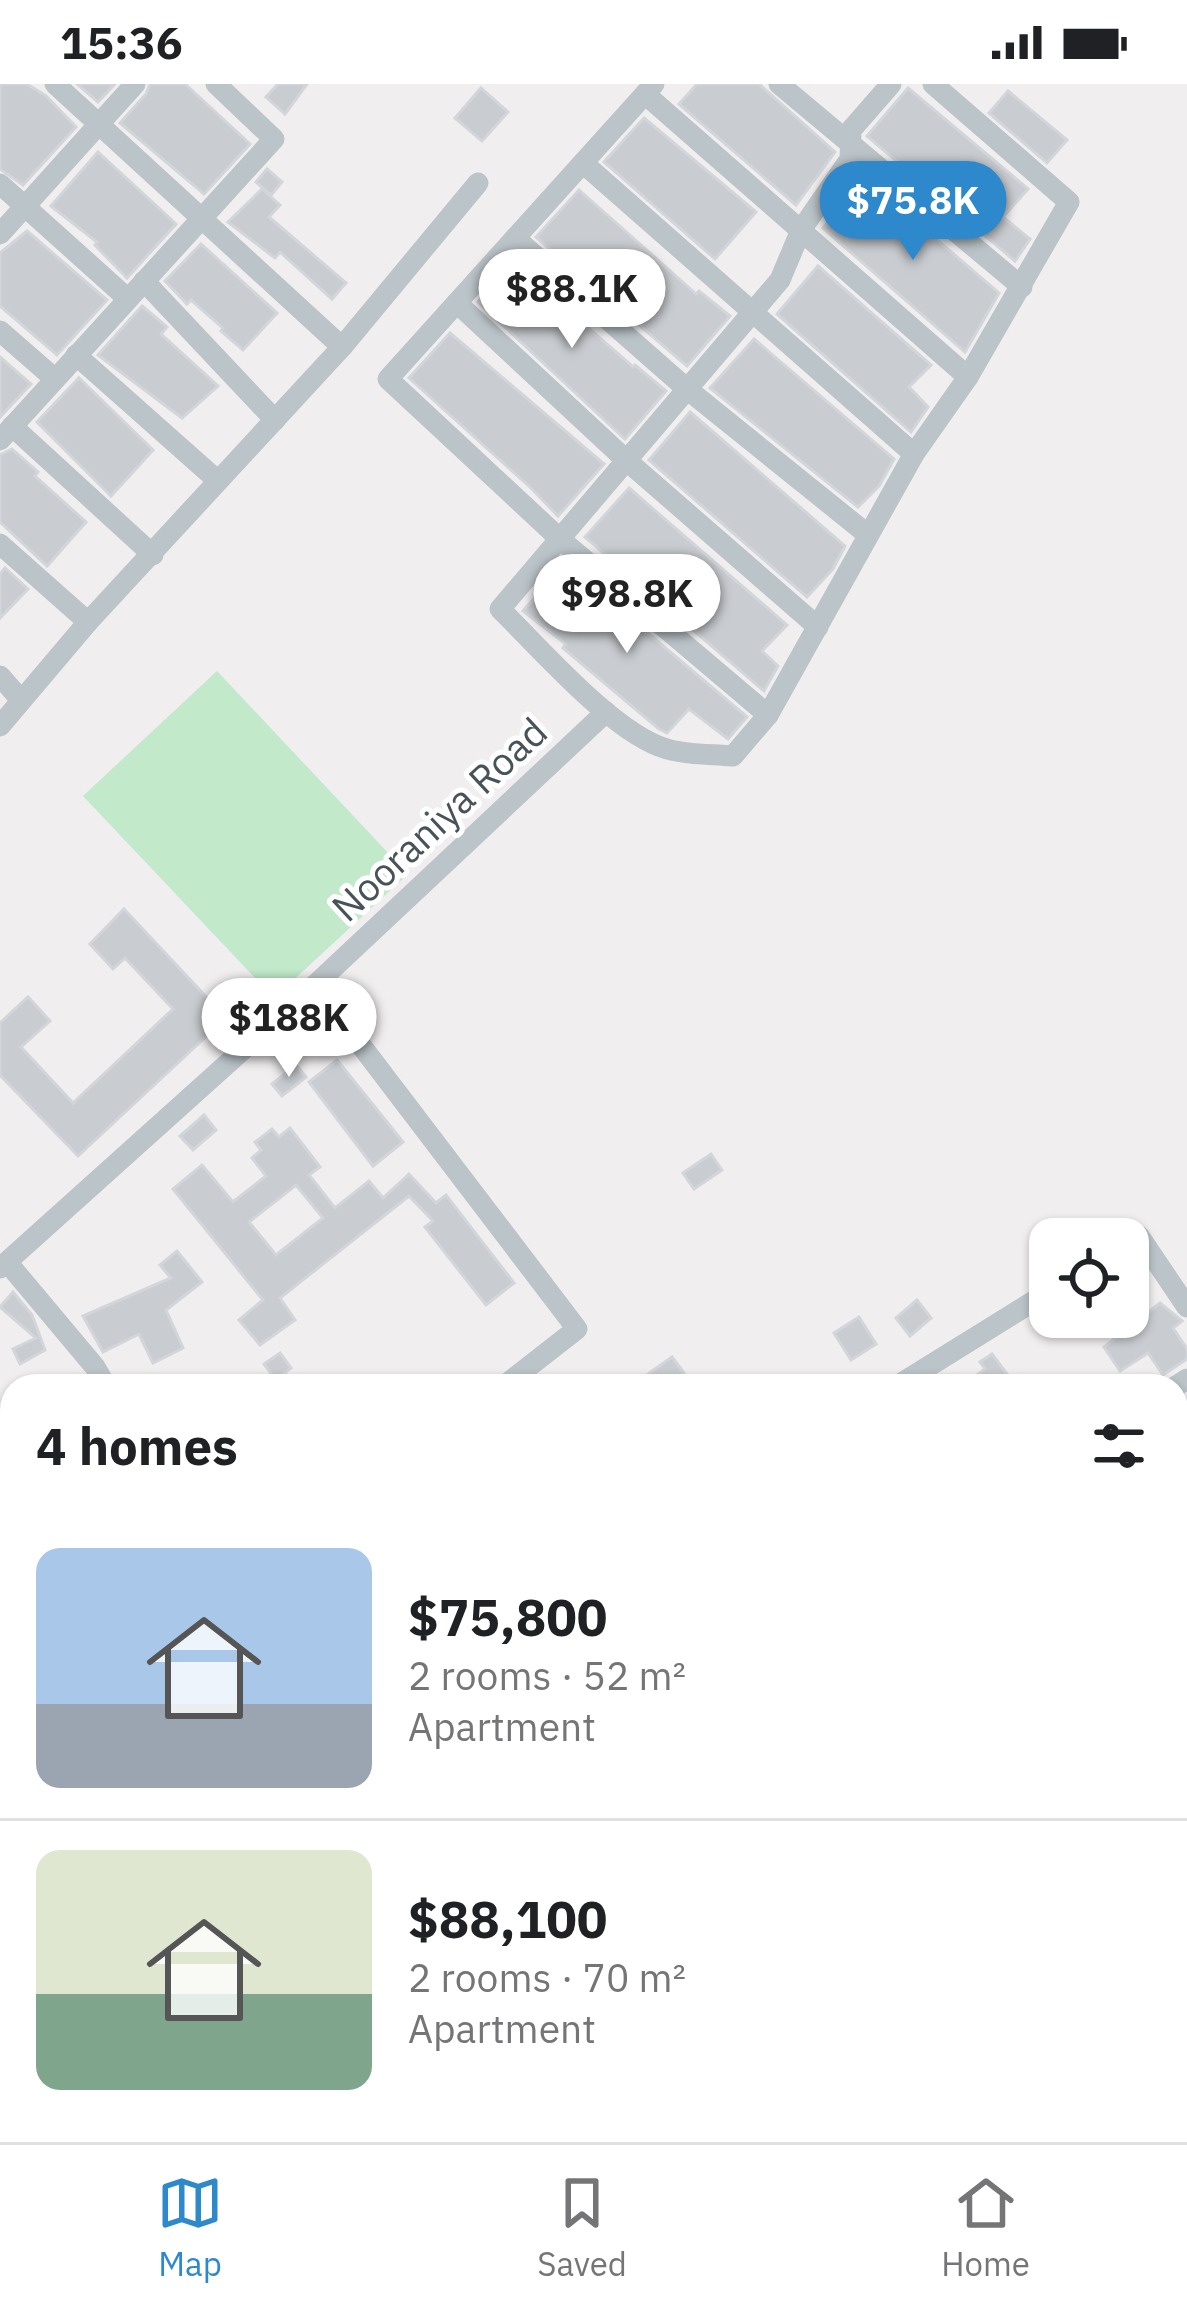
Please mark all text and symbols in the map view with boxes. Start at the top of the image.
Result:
text: 15:36 [60,13,183,71]
pin: $75.8K [815,161,1011,263]
text: $75.8K [847,174,979,225]
pin: $88.1K [474,249,670,351]
text: $88.1K [506,262,638,313]
pin: $98.8K [529,554,725,656]
text: $98.8K [561,567,693,618]
street label: Nooraniya Road [320,706,558,932]
pin: $188K [205,978,373,1080]
text: $188K [229,991,349,1042]
map controls [1029,1218,1149,1338]
button: locate [1029,1218,1149,1338]
text: 4 homes [36,1413,238,1479]
icon: filters [1086,1413,1152,1479]
text: $75,800 [408,1584,607,1650]
icon: home [132,1596,276,1740]
text: 2 rooms · 52 m² [408,1650,686,1701]
text: Apartment [408,1701,596,1752]
text: $88,100 [408,1886,607,1952]
icon: home [132,1898,276,2042]
text: 2 rooms · 70 m² [408,1952,686,2003]
text: Apartment [408,2003,596,2054]
tab: Map [157,2170,223,2285]
tab: Saved [537,2170,627,2285]
tab: Home [941,2170,1030,2285]

